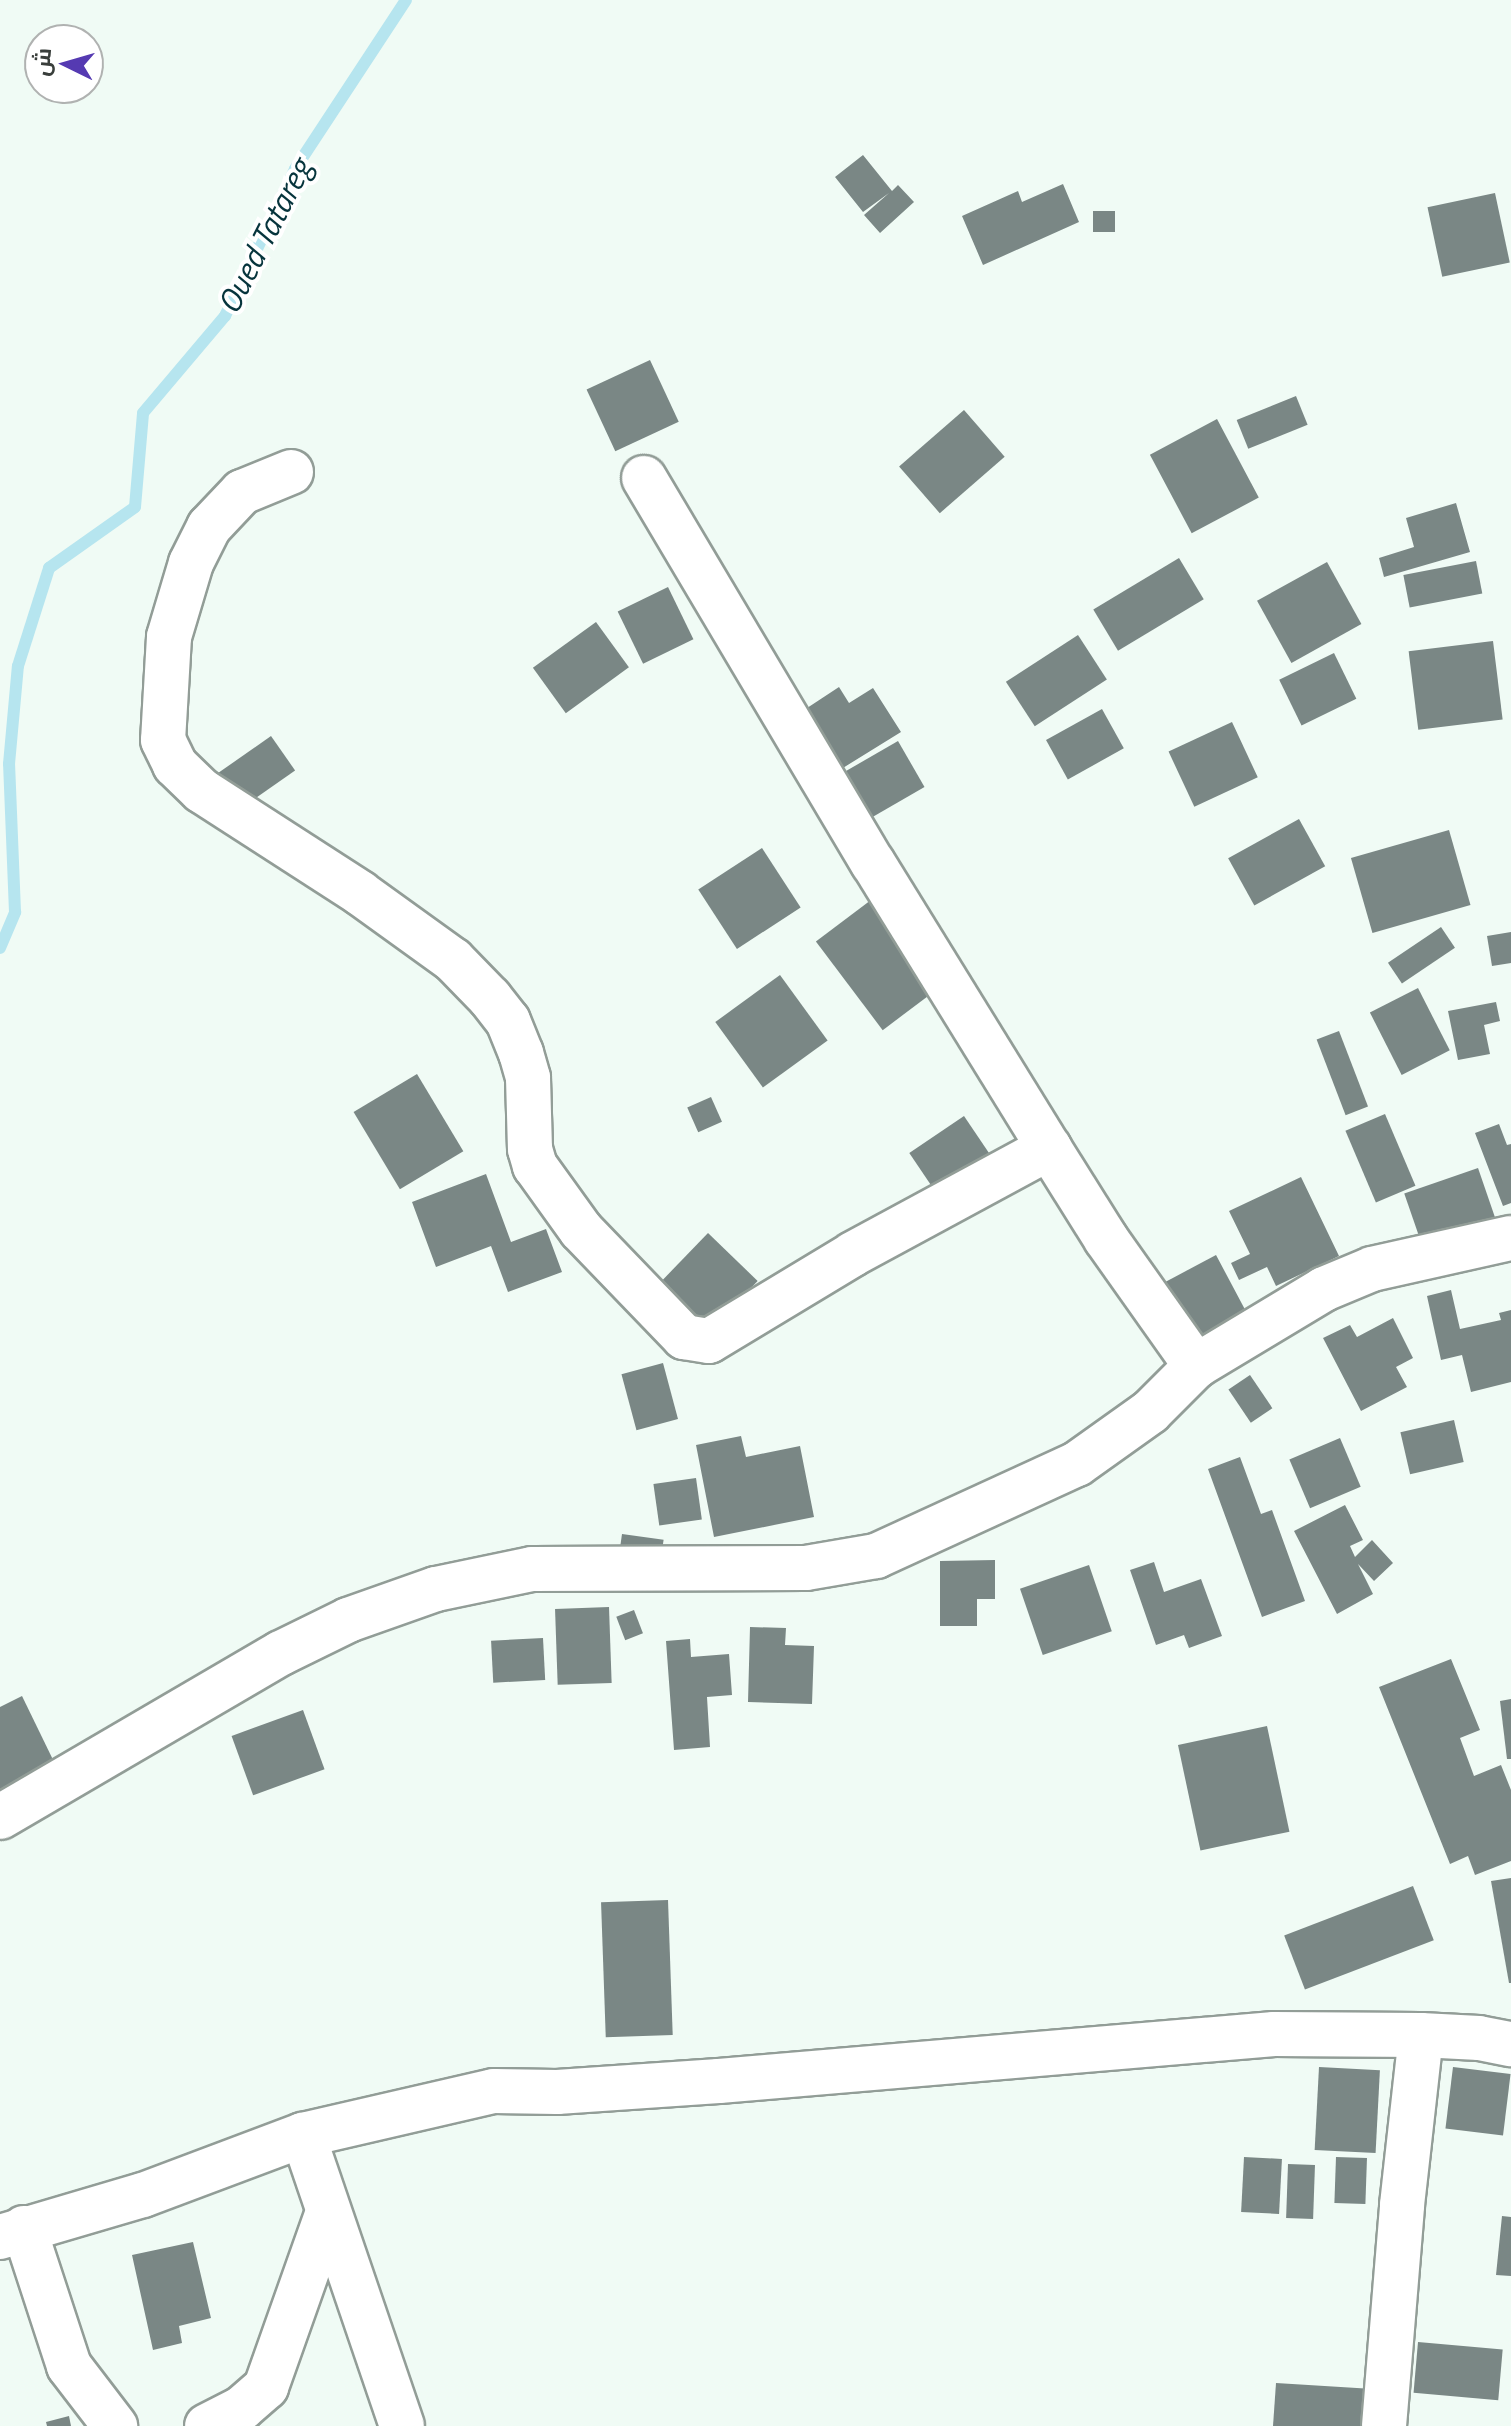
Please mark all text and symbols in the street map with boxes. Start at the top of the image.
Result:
north arrow [24,24,104,104]
text: ش [24,47,60,78]
water label: Oued Tatareg [209,152,319,320]

